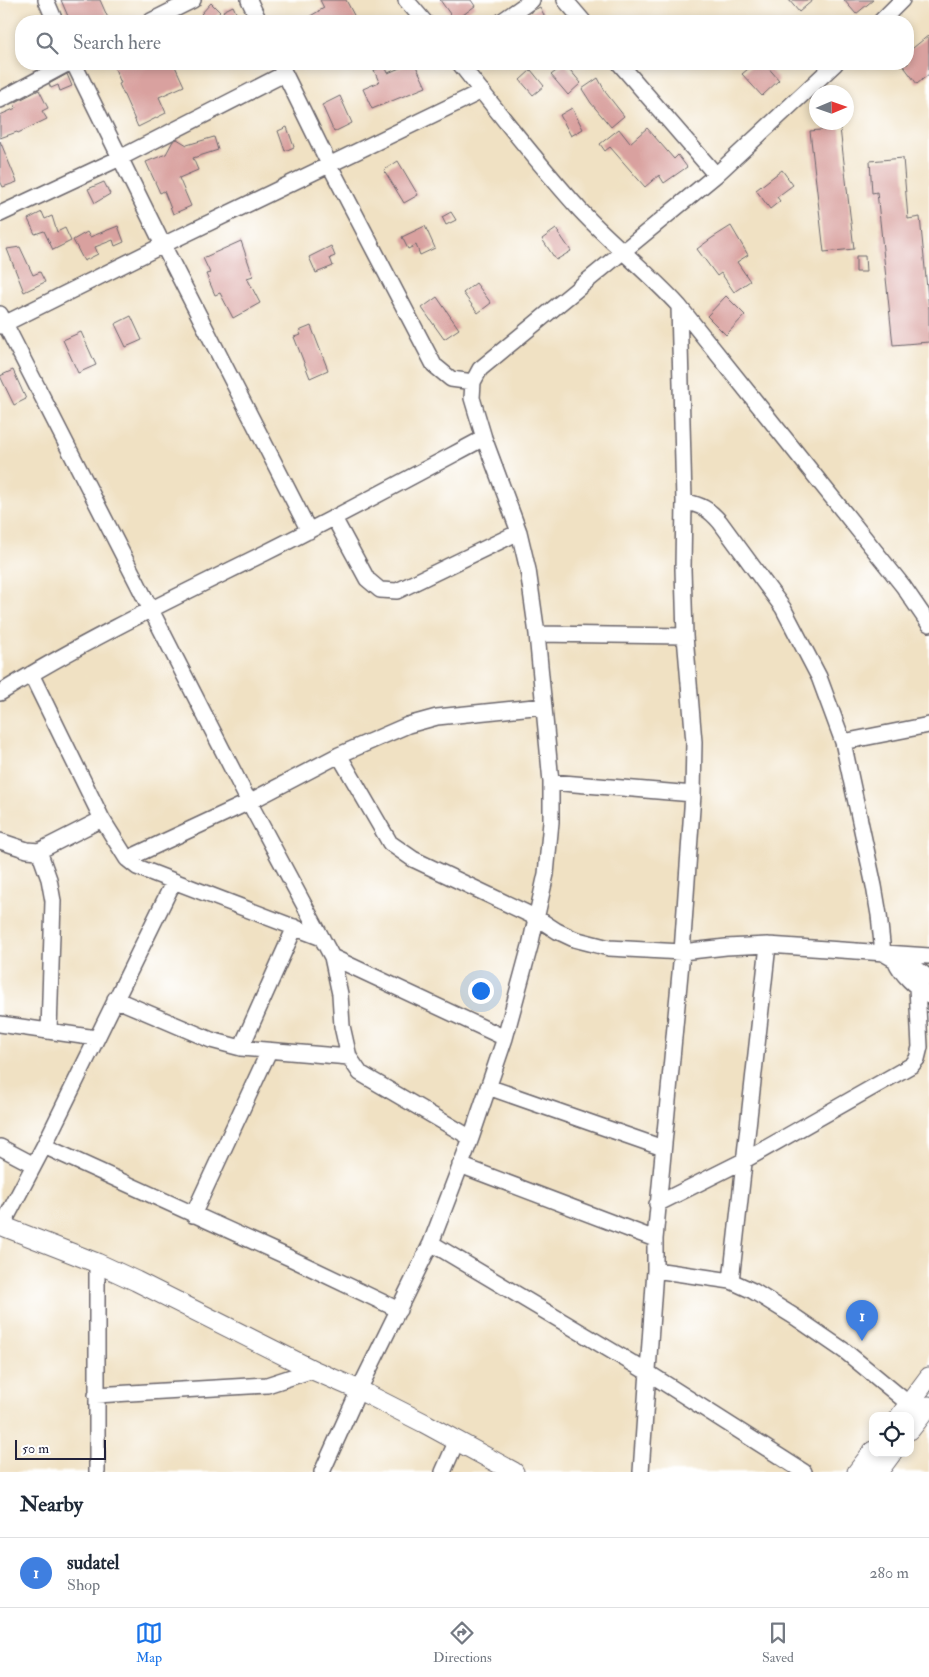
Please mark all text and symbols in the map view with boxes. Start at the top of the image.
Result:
search box [15,15,914,70]
icon: search [33,29,61,57]
text: Search here [73,31,161,55]
north arrow [809,85,854,130]
your location [468,978,494,1004]
pin: 1 [846,1300,878,1341]
map controls [869,1412,914,1457]
button: locate [869,1412,914,1457]
scale bar [15,1437,106,1460]
text: 50 m [22,1440,49,1457]
text: Nearby [20,1491,83,1518]
text: sudatel [67,1551,119,1575]
text: 1 [33,1563,39,1583]
text: 280 m [869,1563,909,1583]
text: Shop [67,1575,100,1595]
tab: Map [135,1619,163,1666]
tab: Directions [433,1619,492,1666]
tab: Saved [762,1619,794,1666]

